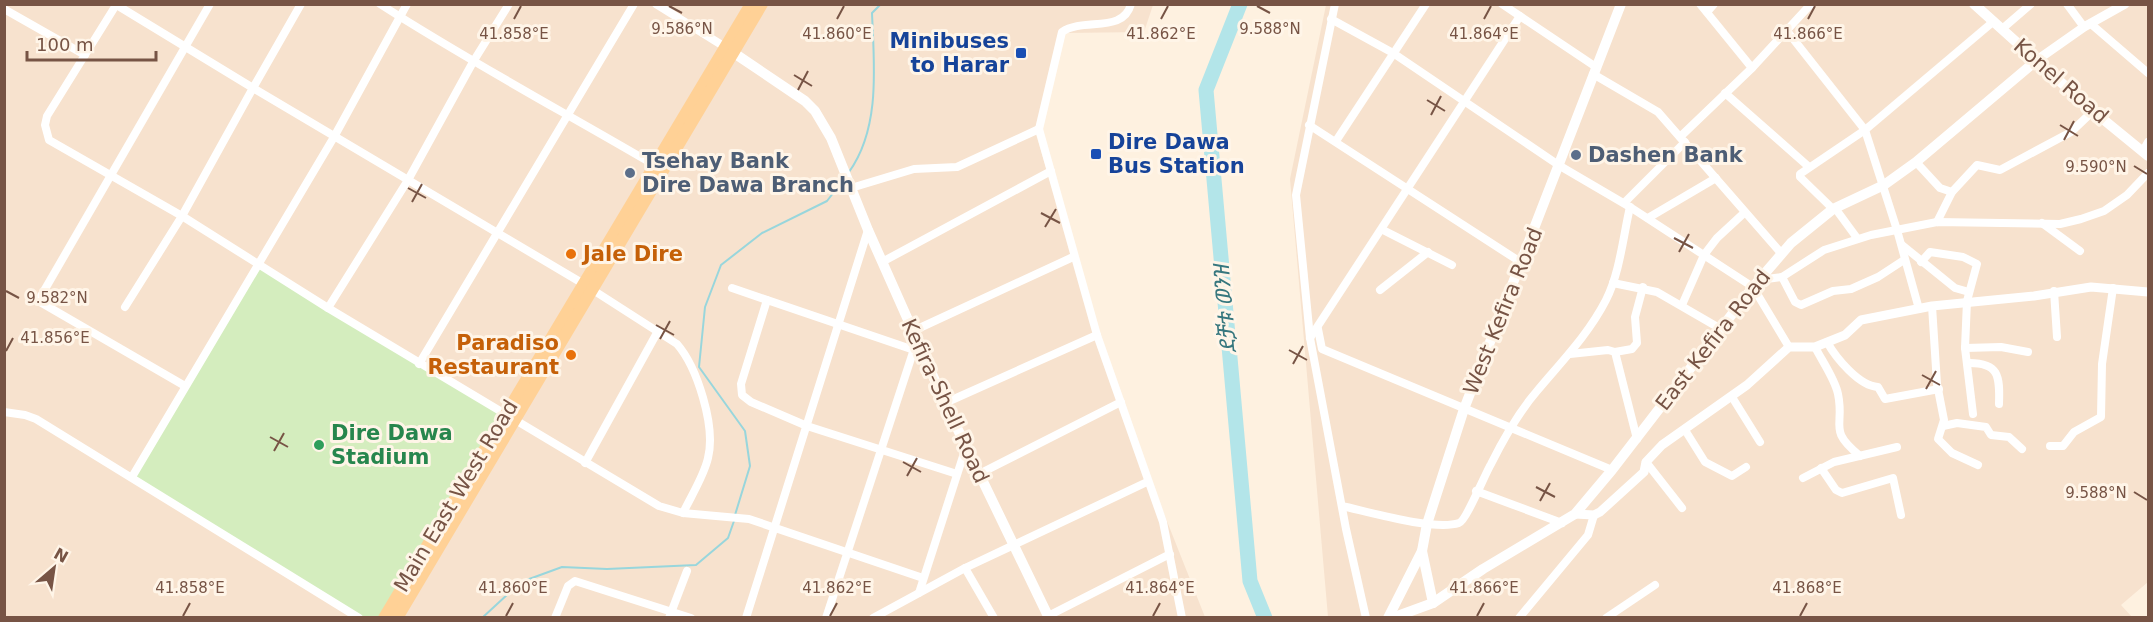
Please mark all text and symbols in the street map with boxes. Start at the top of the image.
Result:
text: 9.586°N [651,20,713,38]
text: 9.588°N [1239,20,1301,38]
scale bar [27,24,156,62]
text: 41.858°E [479,25,549,43]
text: 41.860°E [802,25,872,43]
text: 41.862°E [1126,25,1196,43]
text: 41.864°E [1449,25,1519,43]
text: 41.866°E [1773,25,1843,43]
place label: Minibuses to Harar [890,29,1010,77]
text: 100 m [36,34,94,55]
street label: Konel Road [2009,34,2113,128]
marker: Minibuses to Harar [1014,46,1028,60]
place label: Dire Dawa Bus Station [1108,130,1245,178]
place label: Dashen Bank [1588,143,1744,167]
marker: Dire Dawa Bus Station [1089,147,1103,161]
marker: Dashen Bank [1569,148,1583,162]
place label: Tsehay Bank Dire Dawa Branch [642,149,854,197]
text: 9.590°N [2065,158,2127,176]
marker: Tsehay Bank Dire Dawa Branch [623,166,637,180]
street label: West Kefira Road [1459,224,1547,398]
place label: Jale Dire [581,242,683,266]
marker: Jale Dire [564,247,578,261]
water label: ደቻቱ ወንዝ [1209,262,1241,354]
street label: East Kefira Road [1651,265,1775,415]
text: 9.582°N [26,289,88,307]
street label: Kefira-Shell Road [896,315,994,487]
text: 41.856°E [20,329,90,347]
place label: Paradiso Restaurant [427,331,559,379]
marker: Paradiso Restaurant [564,348,578,362]
street label: Main East West Road [389,396,523,596]
place label: Dire Dawa Stadium [331,421,453,469]
marker: Dire Dawa Stadium [312,438,326,452]
text: 9.588°N [2065,484,2127,502]
north arrow [24,538,84,598]
text: N [51,544,71,567]
text: 41.858°E [155,579,225,597]
text: 41.860°E [478,579,548,597]
text: 41.862°E [802,579,872,597]
text: 41.864°E [1125,579,1195,597]
text: 41.866°E [1449,579,1519,597]
text: 41.868°E [1772,579,1842,597]

